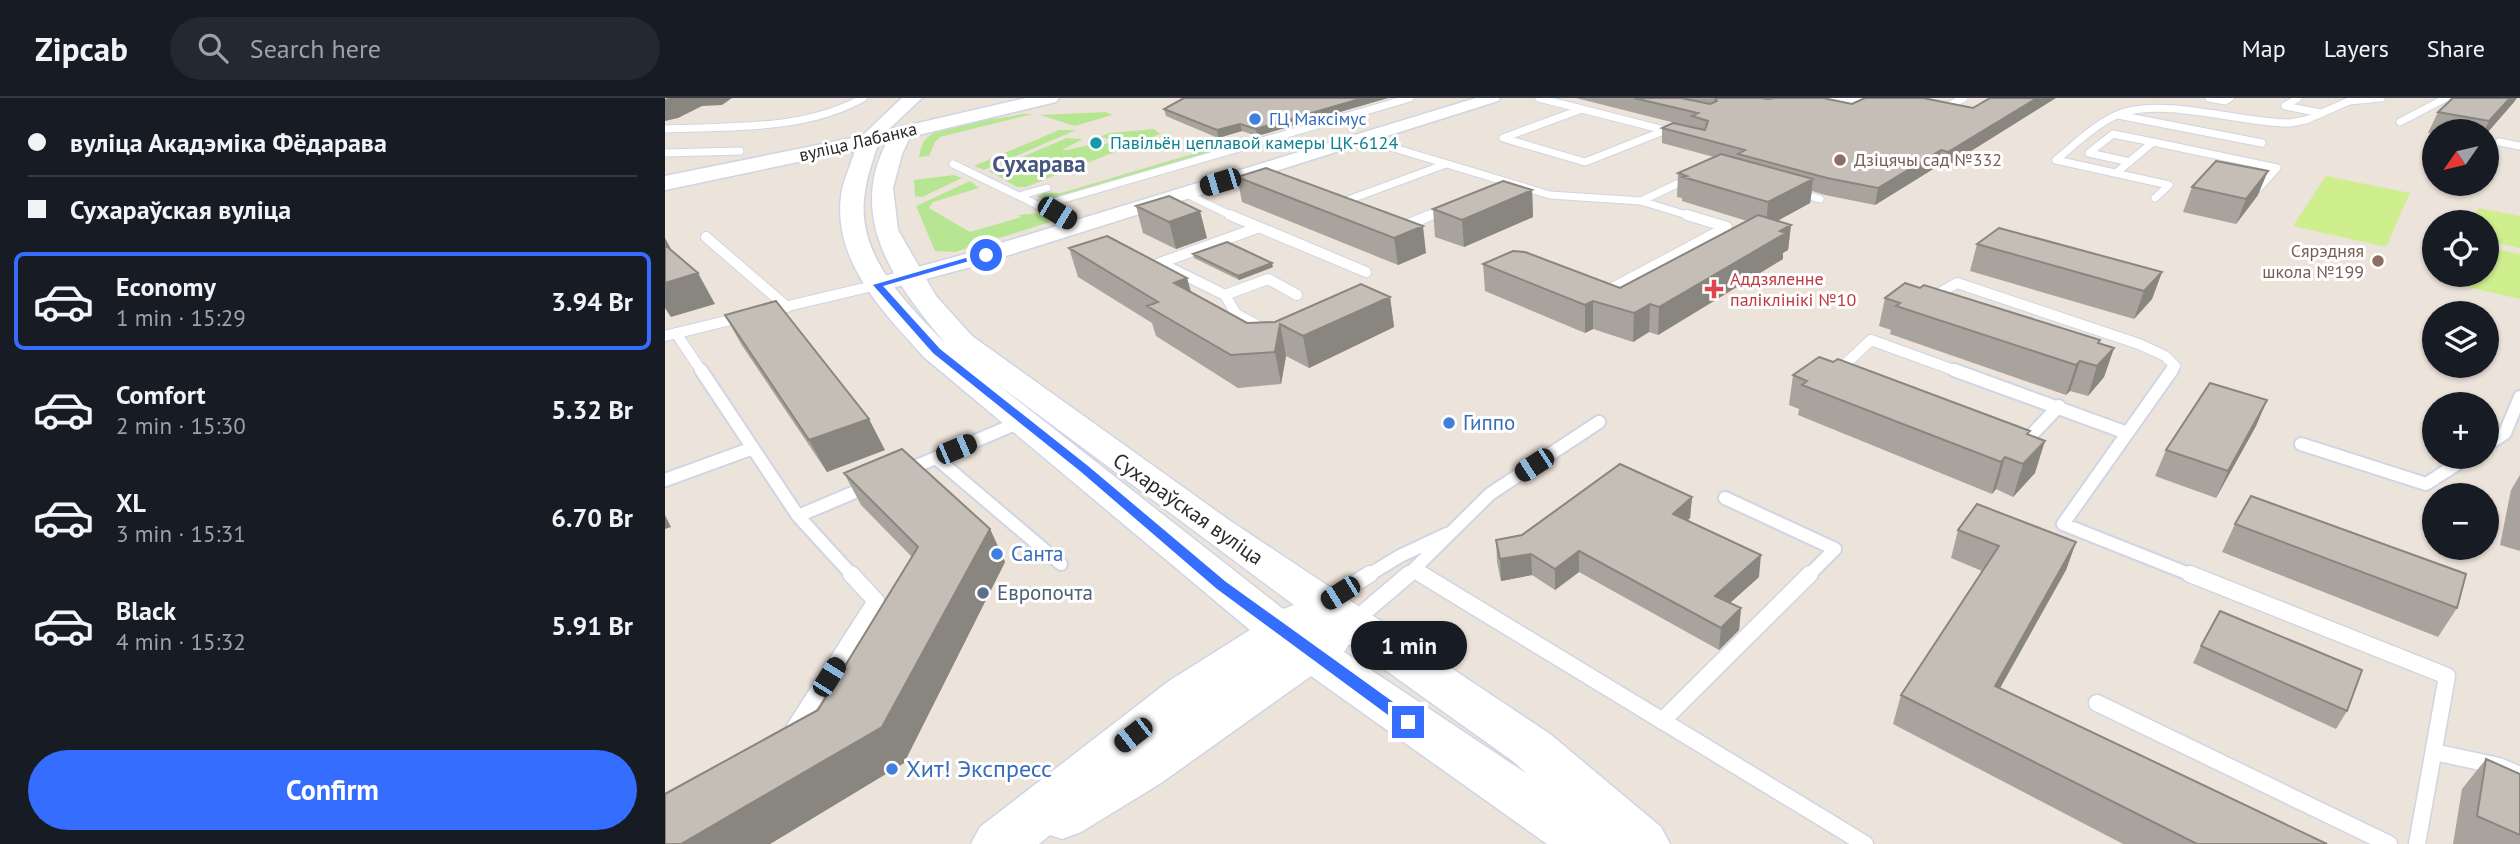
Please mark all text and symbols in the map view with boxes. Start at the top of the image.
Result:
search box [170,17,660,80]
text: Zipcab [35,27,128,70]
icon: search [194,29,232,67]
text: Search here [250,32,381,65]
text: Map [2242,33,2286,64]
text: Layers [2324,33,2389,64]
text: Share [2427,33,2485,64]
place label: ГЦ Максімус [1269,107,1367,130]
marker: ГЦ Максімус [1247,111,1263,127]
street label: вуліца Лабанка [797,117,919,166]
north arrow [2422,119,2499,196]
map controls [2422,119,2499,560]
text: вуліца Акадэміка Фёдарава [70,126,387,159]
place label: Павільён цеплавой камеры ЦК-6124 [1110,131,1398,154]
marker: Павільён цеплавой камеры ЦК-6124 [1088,135,1104,151]
place label: Дзіцячы сад №332 [1854,148,2002,171]
district label: Сухарава [992,149,1086,178]
marker: Дзіцячы сад №332 [1832,152,1848,168]
car [1197,166,1244,198]
text: Сухараўская вуліца [70,193,291,226]
car [1034,193,1081,233]
button: locate [2422,210,2499,287]
route start [970,239,1002,271]
place label: Сярэдняя школа №199 [2262,239,2364,283]
marker: Сярэдняя школа №199 [2370,253,2386,269]
place label: Аддзяленне паліклінікі №10 [1730,267,1856,311]
icon: car [32,270,95,333]
text: Economy [116,270,216,303]
marker: Аддзяленне паліклінікі №10 [1704,279,1724,299]
text: 3.94 Br [551,285,633,318]
button: layers [2422,301,2499,378]
text: 1 min · 15:29 [116,303,246,332]
icon: car [32,378,95,441]
text: Comfort [116,378,206,411]
button: + [2422,392,2499,469]
text: 5.32 Br [551,393,633,426]
place label: Гиппо [1463,409,1515,436]
text: 2 min · 15:30 [116,411,246,440]
marker: Гиппо [1441,415,1457,431]
car [933,431,980,467]
car [1511,445,1558,485]
street label: Сухараўская вуліца [1108,447,1269,571]
button: − [2422,483,2499,560]
icon: car [32,486,95,549]
text: XL [116,486,146,519]
text: 6.70 Br [551,501,633,534]
text: 3 min · 15:31 [116,519,246,548]
place label: Санта [1011,540,1064,567]
marker: Санта [989,546,1005,562]
car [1317,573,1364,613]
place label: Европочта [997,579,1093,606]
marker: Европочта [975,585,991,601]
icon: car [32,594,95,657]
text: Black [116,594,176,627]
text: 5.91 Br [551,609,633,642]
callout: 1 min [1350,620,1466,670]
text: 4 min · 15:32 [116,627,246,656]
text: 1 min [1381,631,1437,660]
car [809,654,850,700]
route end [1392,706,1424,738]
car [1110,714,1157,756]
button: Confirm [28,750,637,830]
place label: Хит! Экспресс [906,753,1052,784]
marker: Хит! Экспресс [884,761,900,777]

